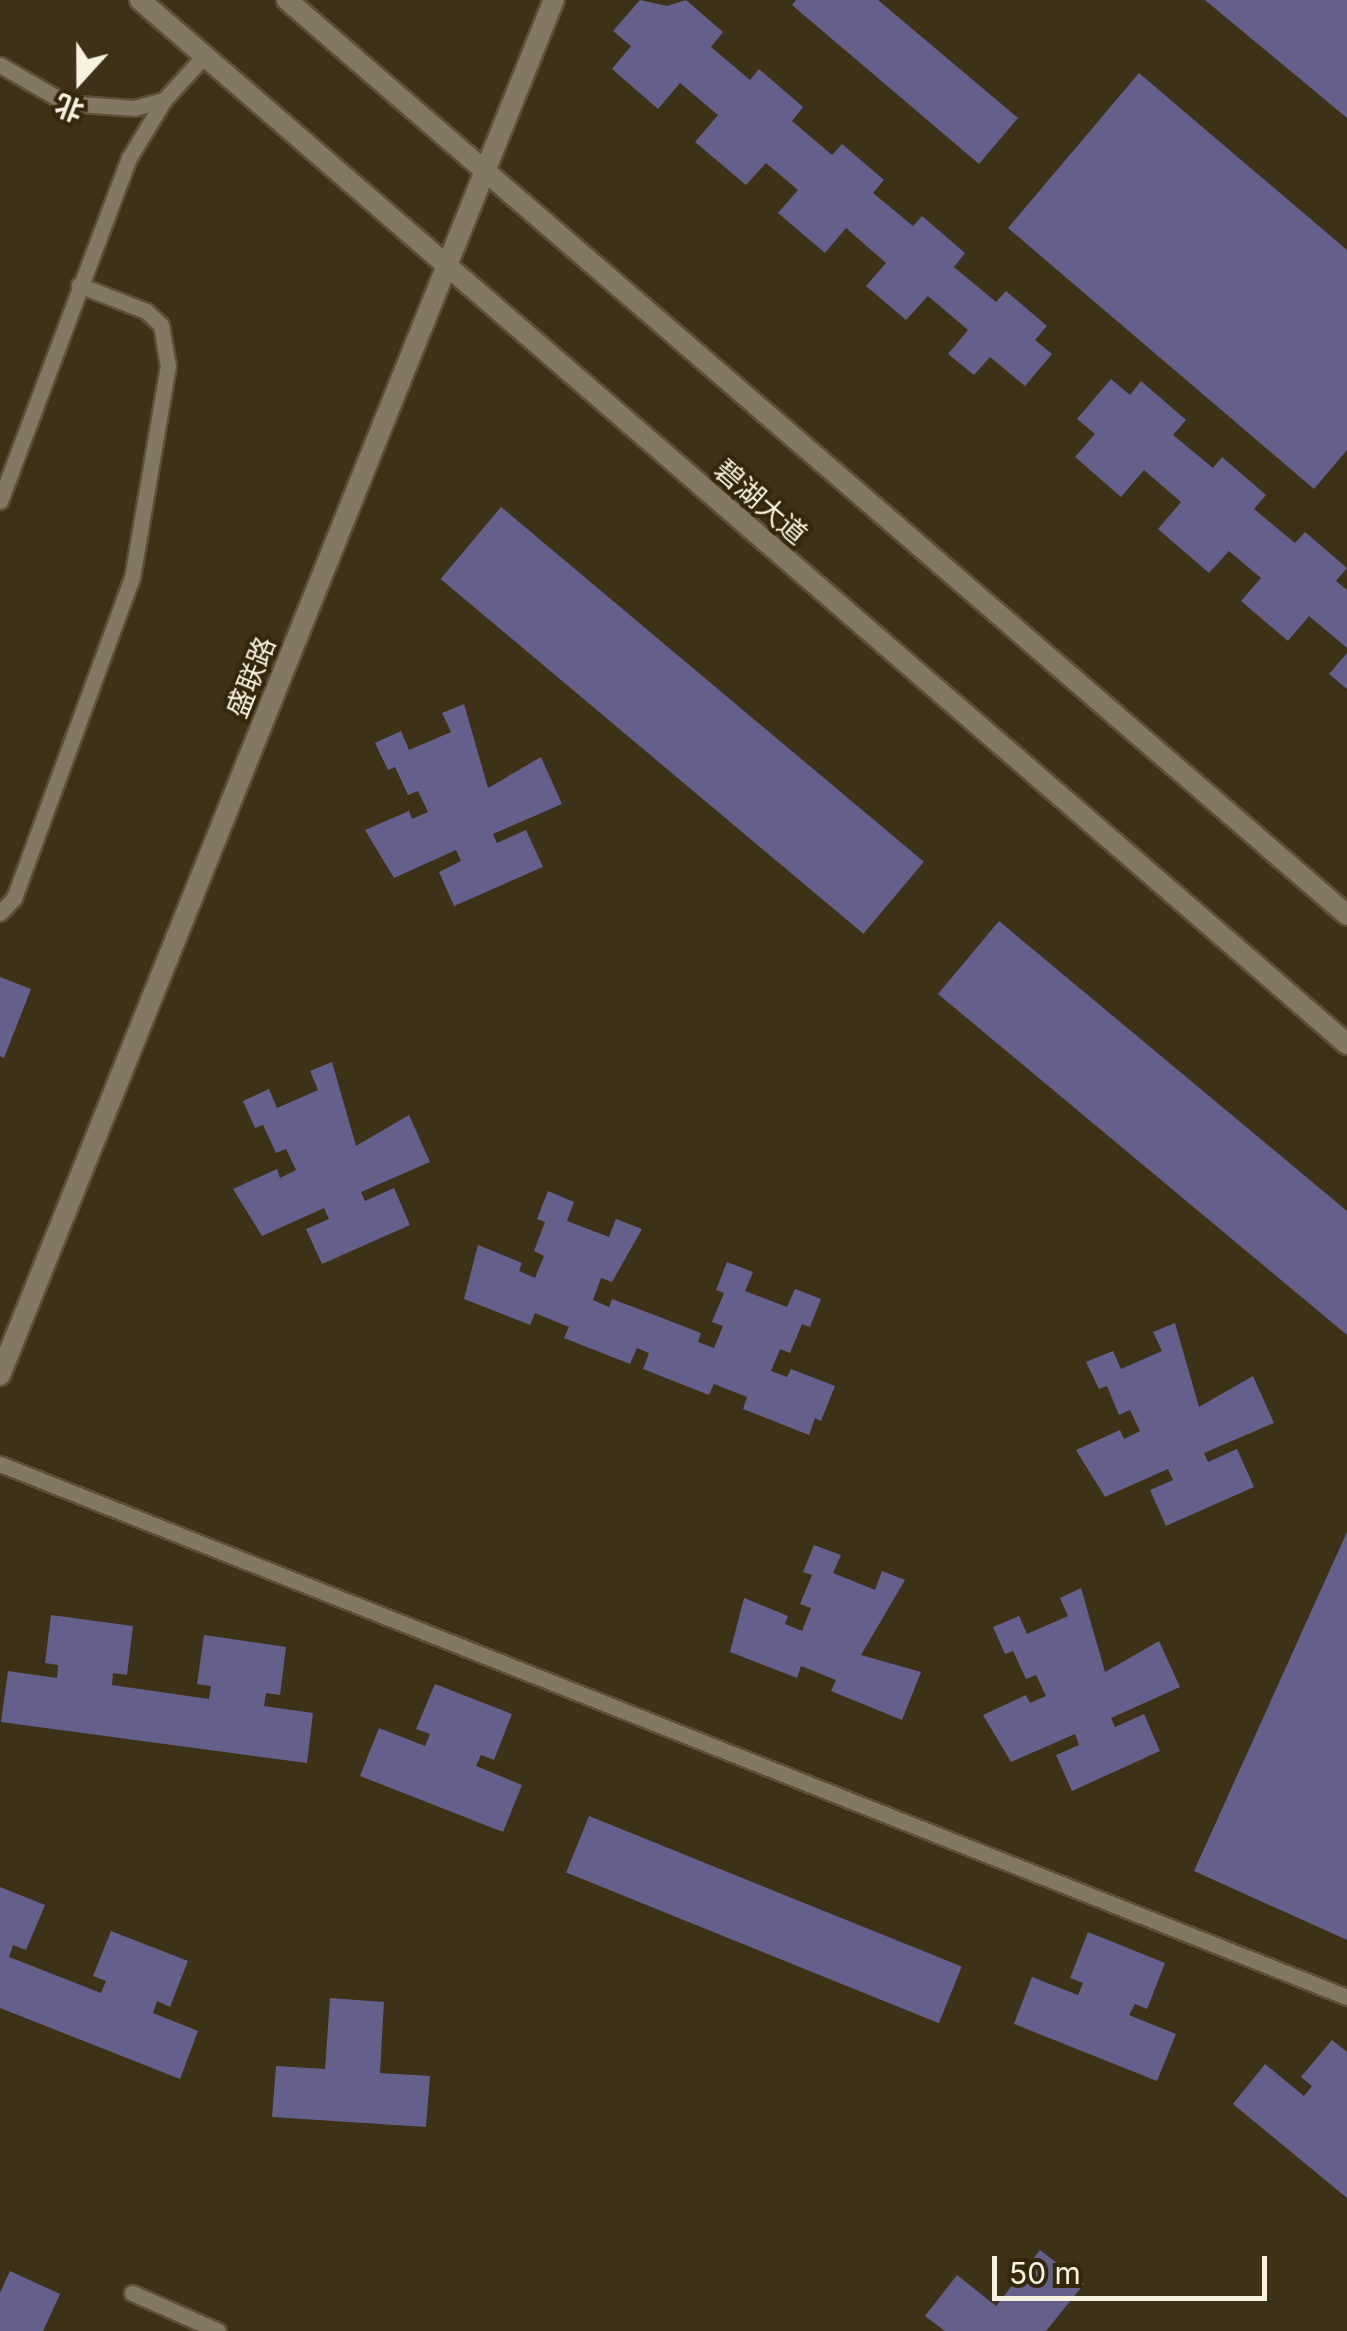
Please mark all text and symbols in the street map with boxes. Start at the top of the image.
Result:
north arrow [30,30,130,130]
text: 北 [50,87,88,129]
street label: 碧湖大道 [708,453,814,551]
street label: 盛联路 [220,632,282,722]
scale bar [997,2236,1272,2298]
text: 50 m [1009,2255,1081,2291]

